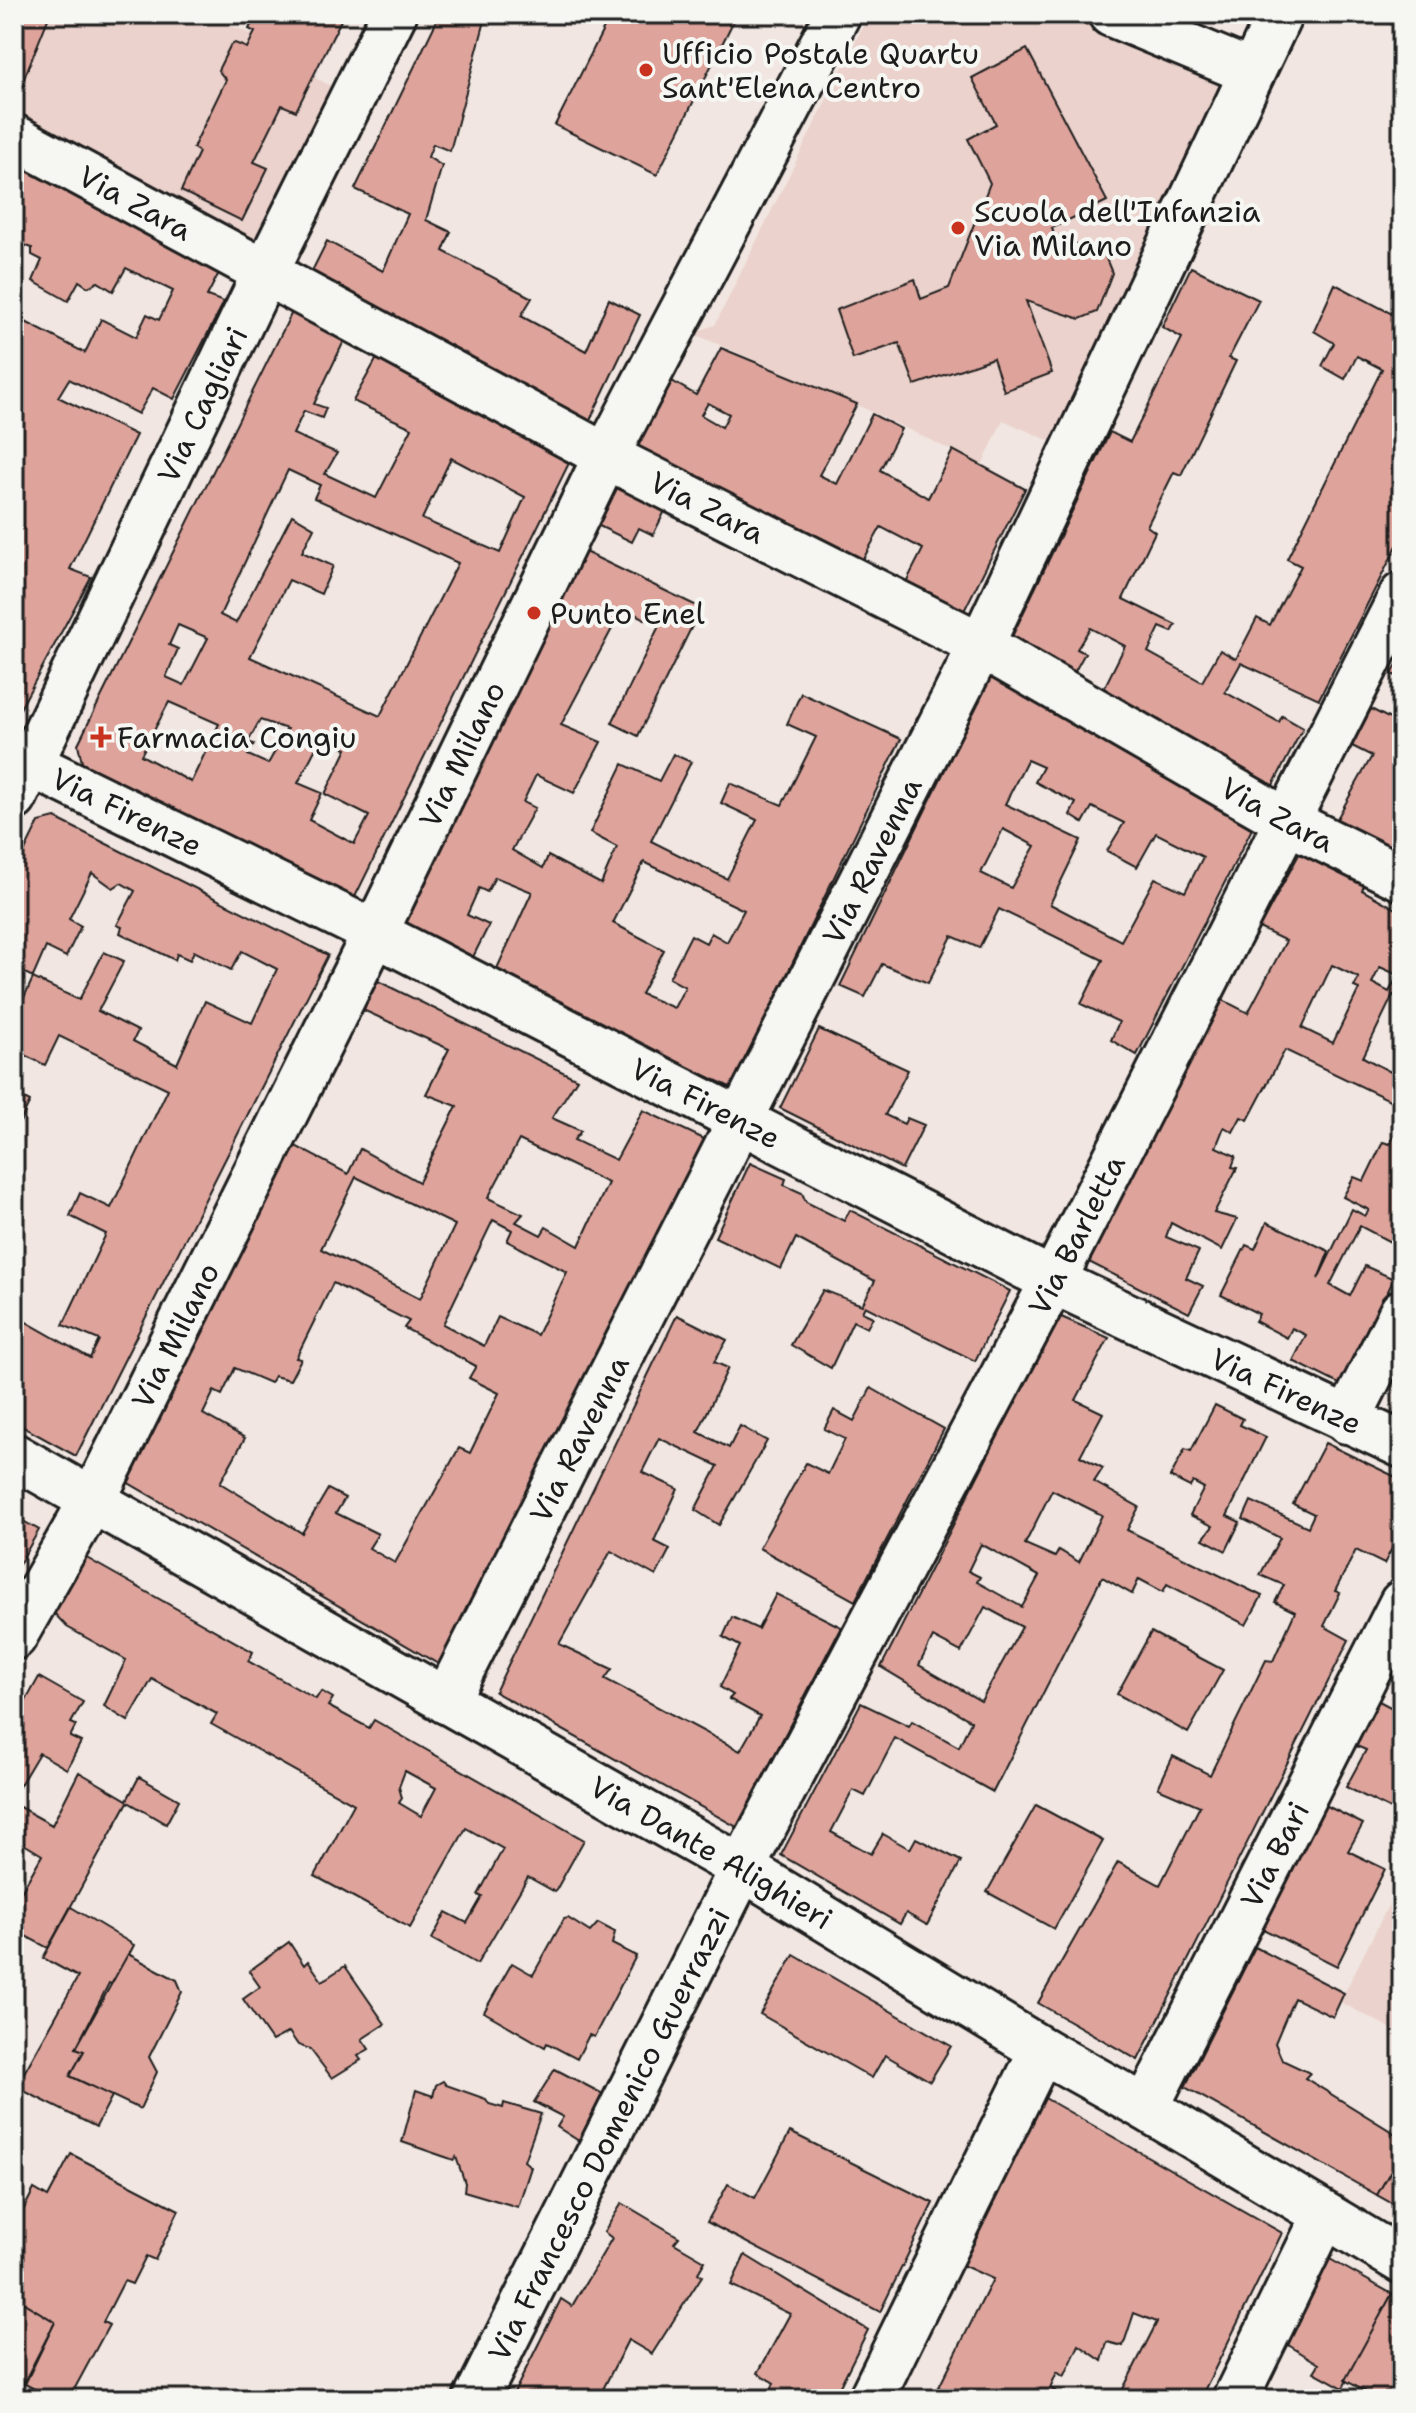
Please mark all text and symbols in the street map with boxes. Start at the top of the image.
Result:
place label: Ufficio Postale Quartu Sant'Elena Centro [662,33,979,108]
marker: Ufficio Postale Quartu Sant'Elena Centro [637,61,655,79]
street label: Via Zara [71,155,200,250]
place label: Scuola dell'Infanzia Via Milano [974,191,1261,266]
marker: Scuola dell'Infanzia Via Milano [949,219,967,237]
street label: Via Cagliari [147,320,257,490]
street label: Via Zara [643,461,772,553]
place label: Punto Enel [550,593,705,634]
marker: Punto Enel [525,604,543,622]
street label: Via Milano [409,674,515,834]
place label: Farmacia Congiu [117,717,357,758]
marker: Farmacia Congiu [92,728,110,746]
street label: Via Firenze [45,757,209,866]
street label: Via Zara [1213,767,1342,862]
street label: Via Ravenna [812,770,931,951]
street label: Via Firenze [624,1047,788,1158]
street label: Via Barletta [1018,1147,1135,1322]
street label: Via Milano [121,1255,229,1415]
street label: Via Firenze [1204,1337,1369,1444]
street label: Via Ravenna [519,1348,639,1529]
street label: Via Dante Alighieri [583,1766,840,1939]
street label: Via Bari [1230,1794,1319,1915]
street label: Via Francesco Domenico Guerrazzi [478,1901,739,2368]

